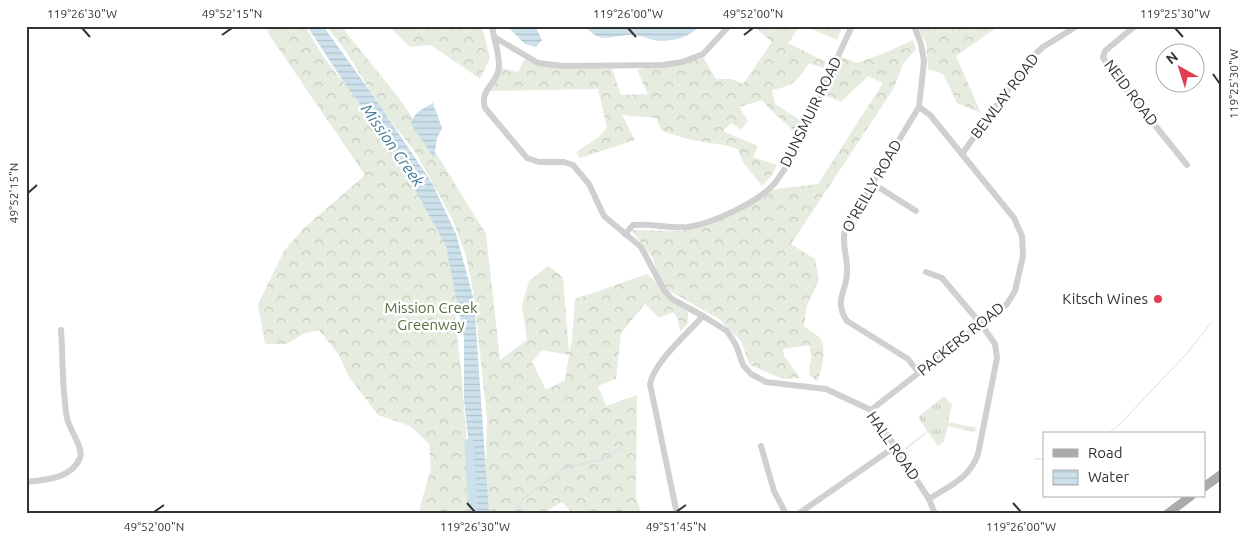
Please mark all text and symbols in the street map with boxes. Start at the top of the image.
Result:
text: 119°26'30"W [47,7,117,20]
text: 49°52'15"N [202,7,262,20]
text: 119°26'00"W [593,7,663,20]
text: 49°52'00"N [723,7,783,20]
text: 119°25'30"W [1140,7,1210,20]
north arrow [1156,42,1206,92]
text: N [1163,48,1181,67]
text: 119°25'30"W [1227,49,1240,119]
street label: BEWLAY ROAD [967,50,1042,141]
street label: DUNSMUIR ROAD [777,54,845,170]
street label: NEID ROAD [1101,56,1162,129]
water label: Mission Creek [358,100,429,190]
street label: O'REILLY ROAD [838,137,905,235]
text: 49°52'15"N [7,163,20,223]
place label: Kitsch Wines [1062,290,1148,307]
marker: Kitsch Wines [1152,293,1164,305]
street label: PACKERS ROAD [914,298,1007,379]
park label: Mission Creek Greenway [384,299,478,333]
street label: HALL ROAD [863,408,923,483]
legend [1043,432,1206,498]
text: Road [1088,444,1123,461]
text: Water [1088,468,1129,485]
text: 49°52'00"N [124,520,184,533]
text: 119°26'30"W [440,520,510,533]
text: 49°51'45"N [646,520,706,533]
text: 119°26'00"W [986,520,1056,533]

